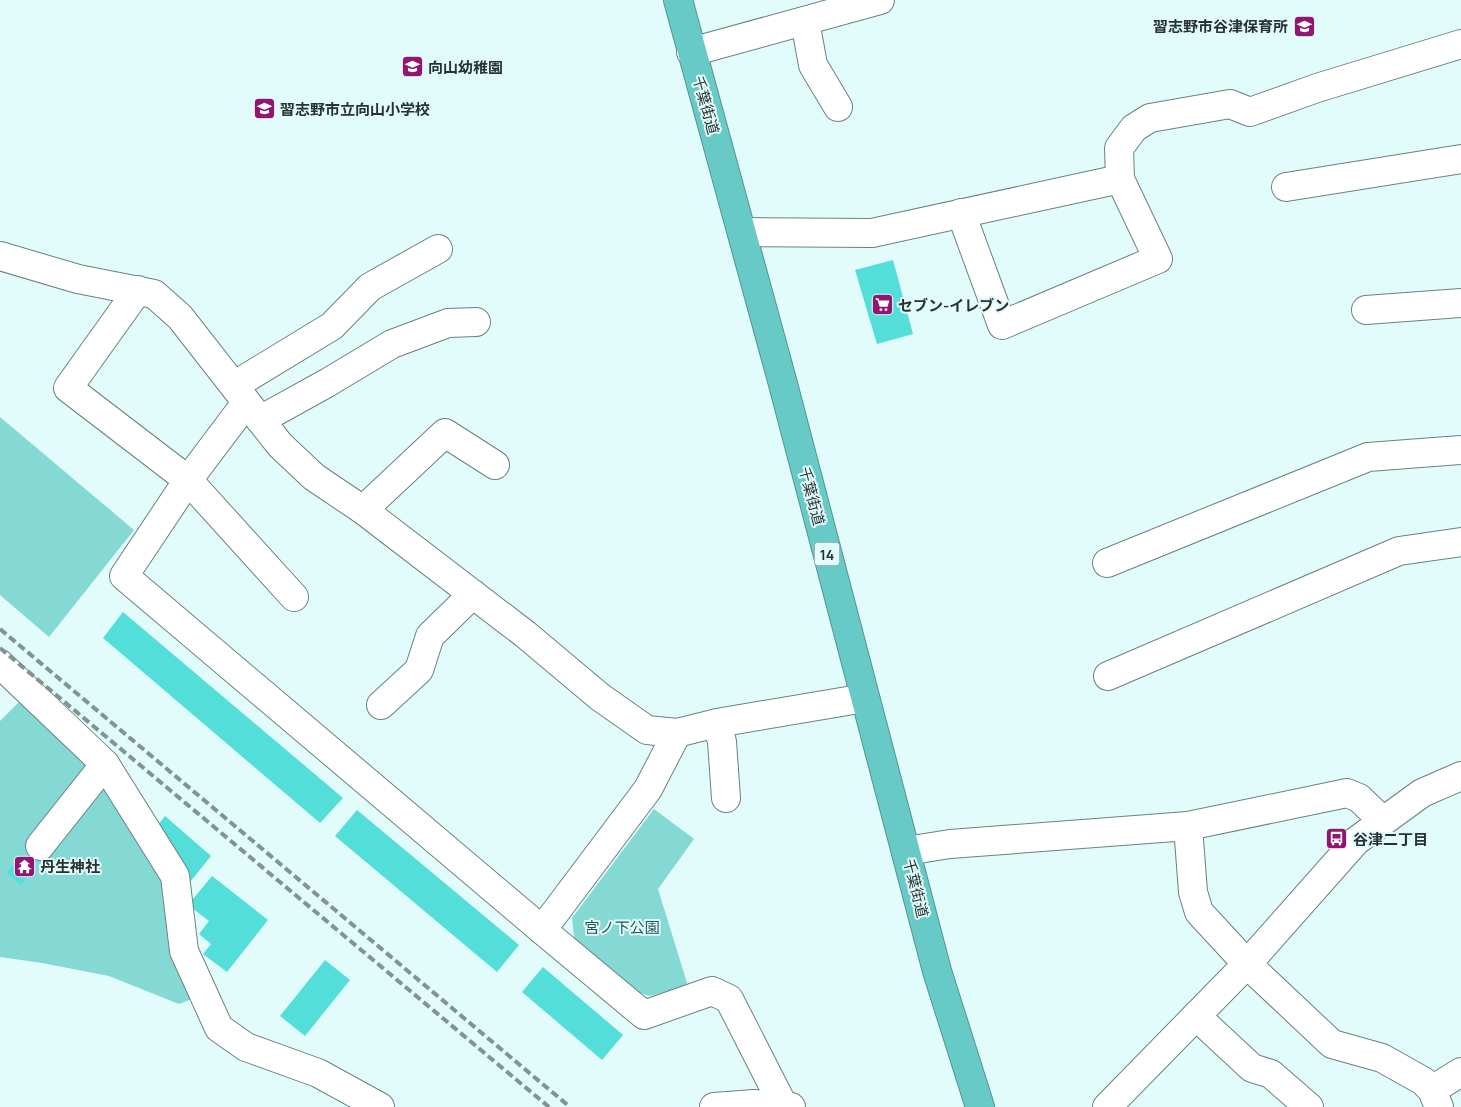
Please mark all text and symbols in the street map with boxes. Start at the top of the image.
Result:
school or university icon: 習志野市谷津保育所 [1292,14,1316,38]
place label: 習志野市谷津保育所 [1153,16,1288,37]
school or university icon: 向山幼稚園 [400,55,424,79]
place label: 向山幼稚園 [428,57,503,78]
street label: 千葉街道 [688,73,724,137]
school or university icon: 習志野市立向山小学校 [252,97,276,121]
place label: 習志野市立向山小学校 [280,99,430,120]
supermarket icon: セブン-イレブン [870,293,894,317]
place label: セブン-イレブン [898,295,1009,316]
street label: 千葉街道 [794,464,830,528]
road number: 14 [814,542,840,566]
bus stop icon: 谷津二丁目 [1325,827,1349,851]
place label: 谷津二丁目 [1353,829,1428,850]
temple icon: 丹生神社 [12,854,36,878]
place label: 丹生神社 [40,856,100,877]
street label: 千葉街道 [899,856,933,920]
park label: 宮ノ下公園 [584,917,660,938]

